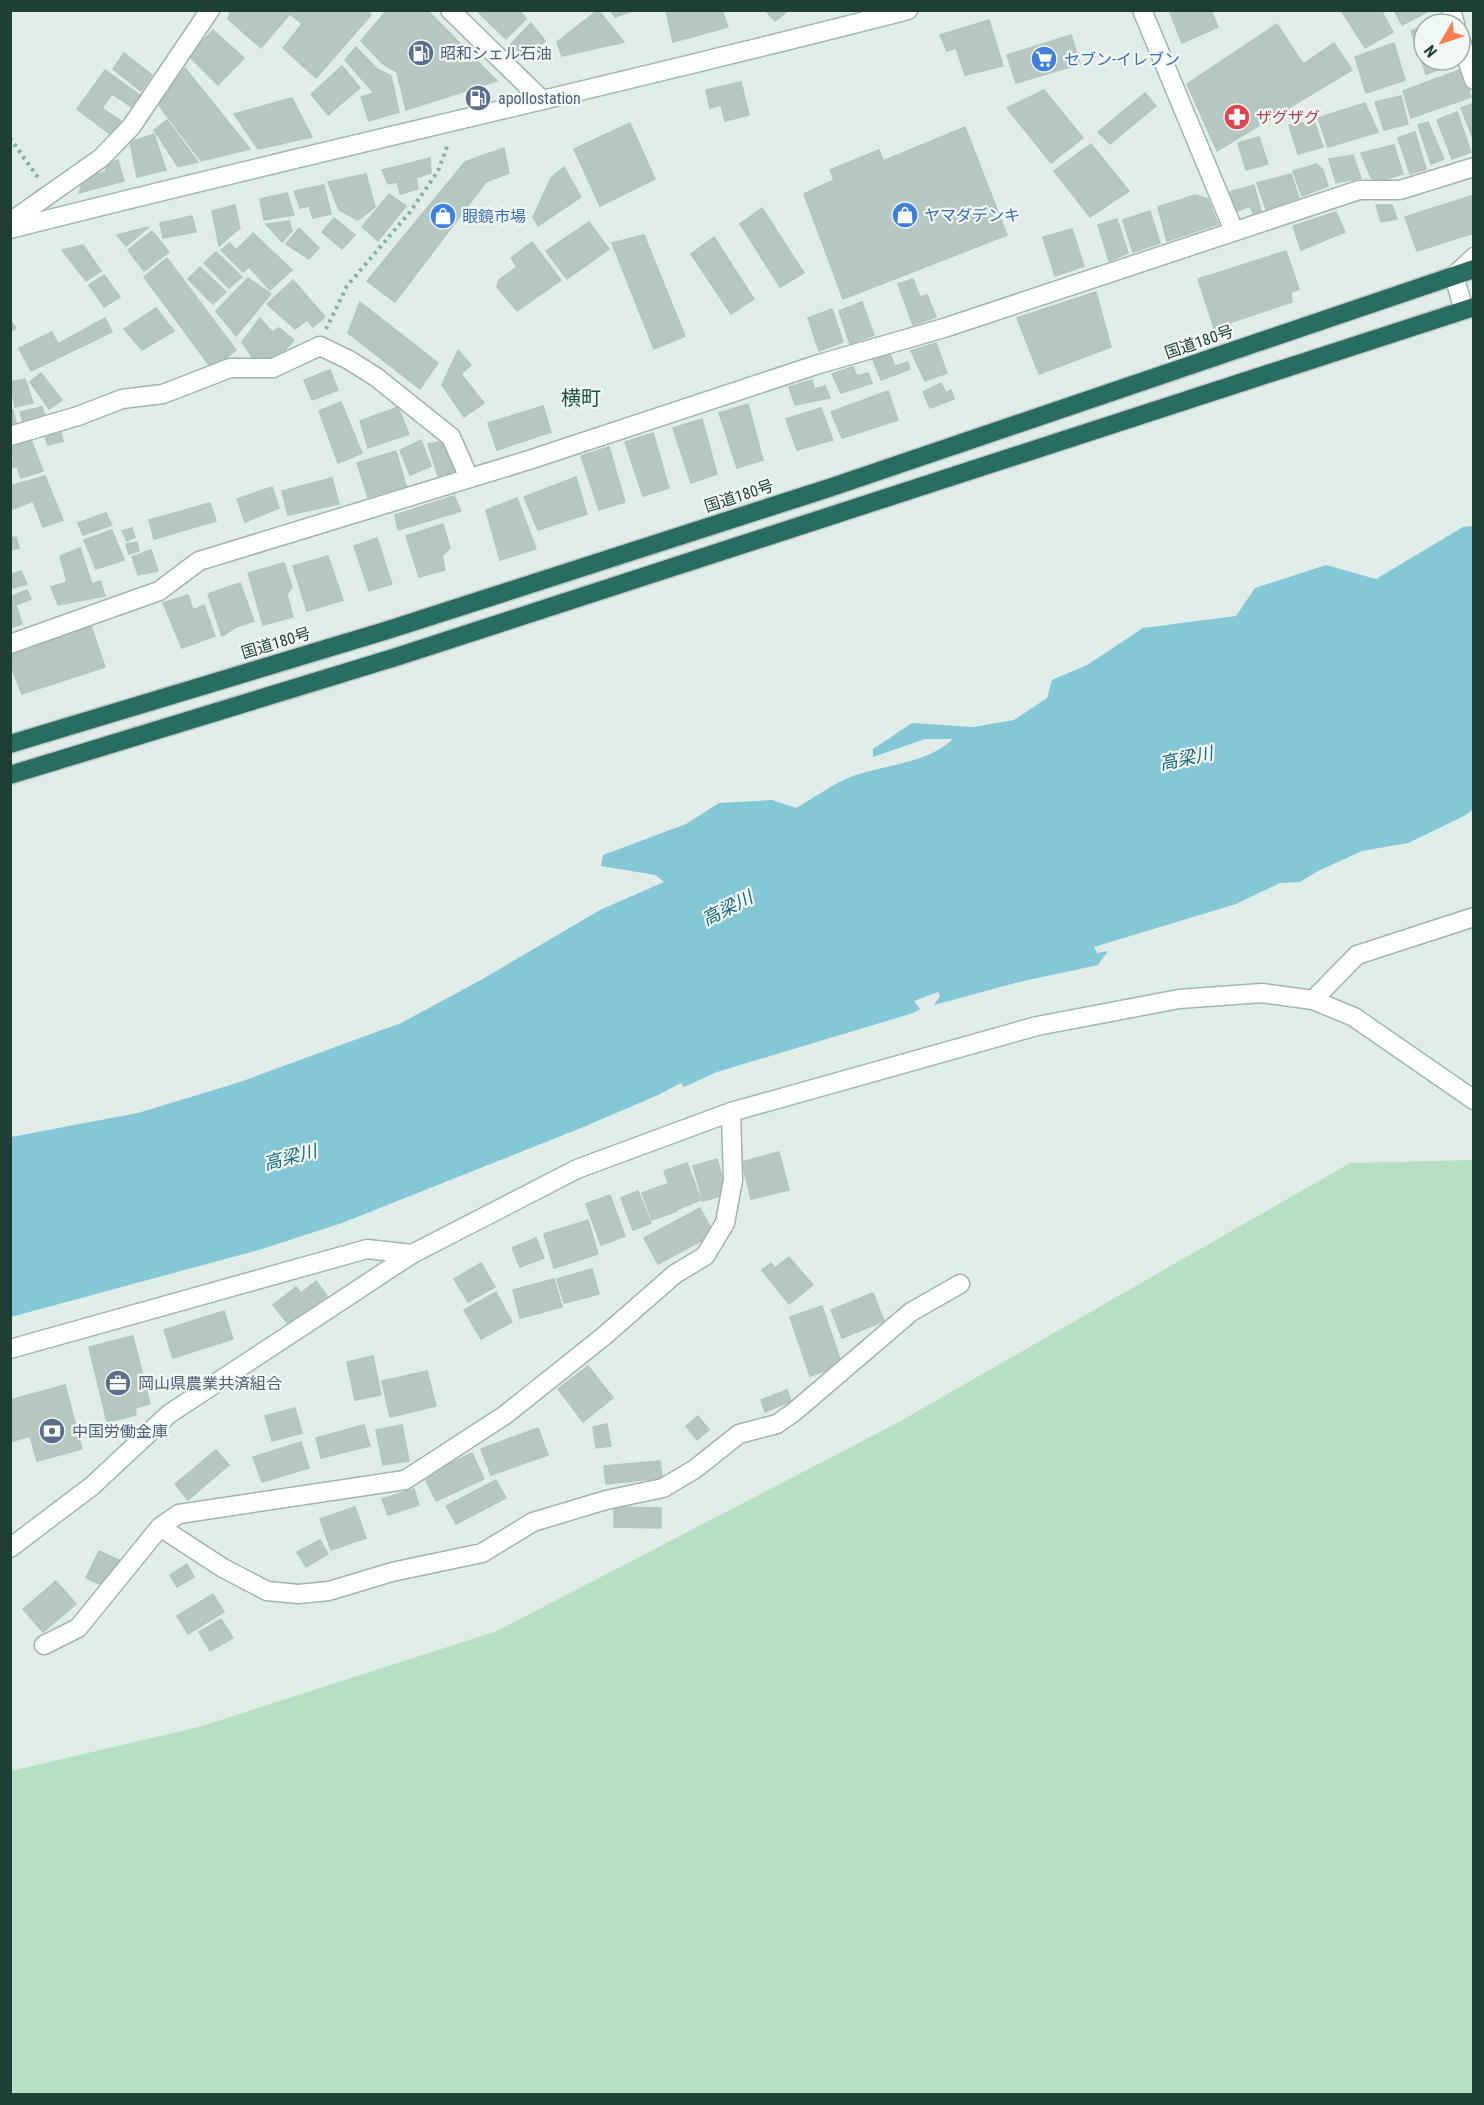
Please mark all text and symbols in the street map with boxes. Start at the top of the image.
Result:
north arrow [1412,12,1472,72]
fuel station icon: 昭和シェル石油 [406,38,436,68]
text: N [1420,41,1441,61]
place label: 昭和シェル石油 [440,44,552,63]
supermarket icon: セブン-イレブン [1029,44,1059,74]
place label: セブン-イレブン [1064,50,1180,69]
fuel station icon: apollostation [463,83,493,113]
place label: apollostation [498,89,581,108]
pharmacy icon: ザグザグ [1222,102,1252,132]
place label: ザグザグ [1256,108,1320,127]
shop icon: ヤマダデンキ [890,200,920,230]
shop icon: 眼鏡市場 [428,201,458,231]
place label: ヤマダデンキ [924,206,1020,225]
place label: 眼鏡市場 [462,207,526,226]
street label: 国道180号 [1162,321,1236,363]
district label: 横町 [561,386,601,410]
street label: 国道180号 [702,476,776,516]
street label: 国道180号 [239,623,313,663]
water label: 高梁川 [1157,742,1217,774]
water label: 高梁川 [698,885,758,930]
water label: 高梁川 [261,1139,321,1174]
office icon: 岡山県農業共済組合 [103,1368,133,1398]
place label: 岡山県農業共済組合 [138,1374,282,1393]
bank icon: 中国労働金庫 [37,1416,67,1446]
place label: 中国労働金庫 [72,1422,168,1441]

